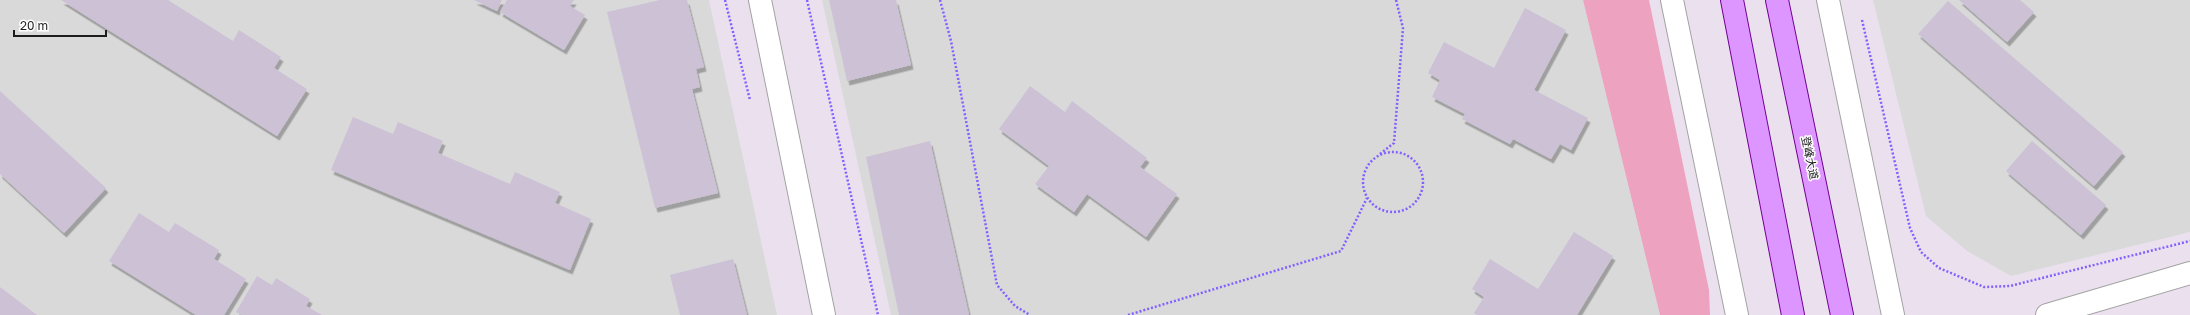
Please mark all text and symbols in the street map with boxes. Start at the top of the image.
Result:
scale bar [14,12,106,38]
text: 20 m [20,18,48,33]
street label: 登峰大道 [1800,135,1821,181]

